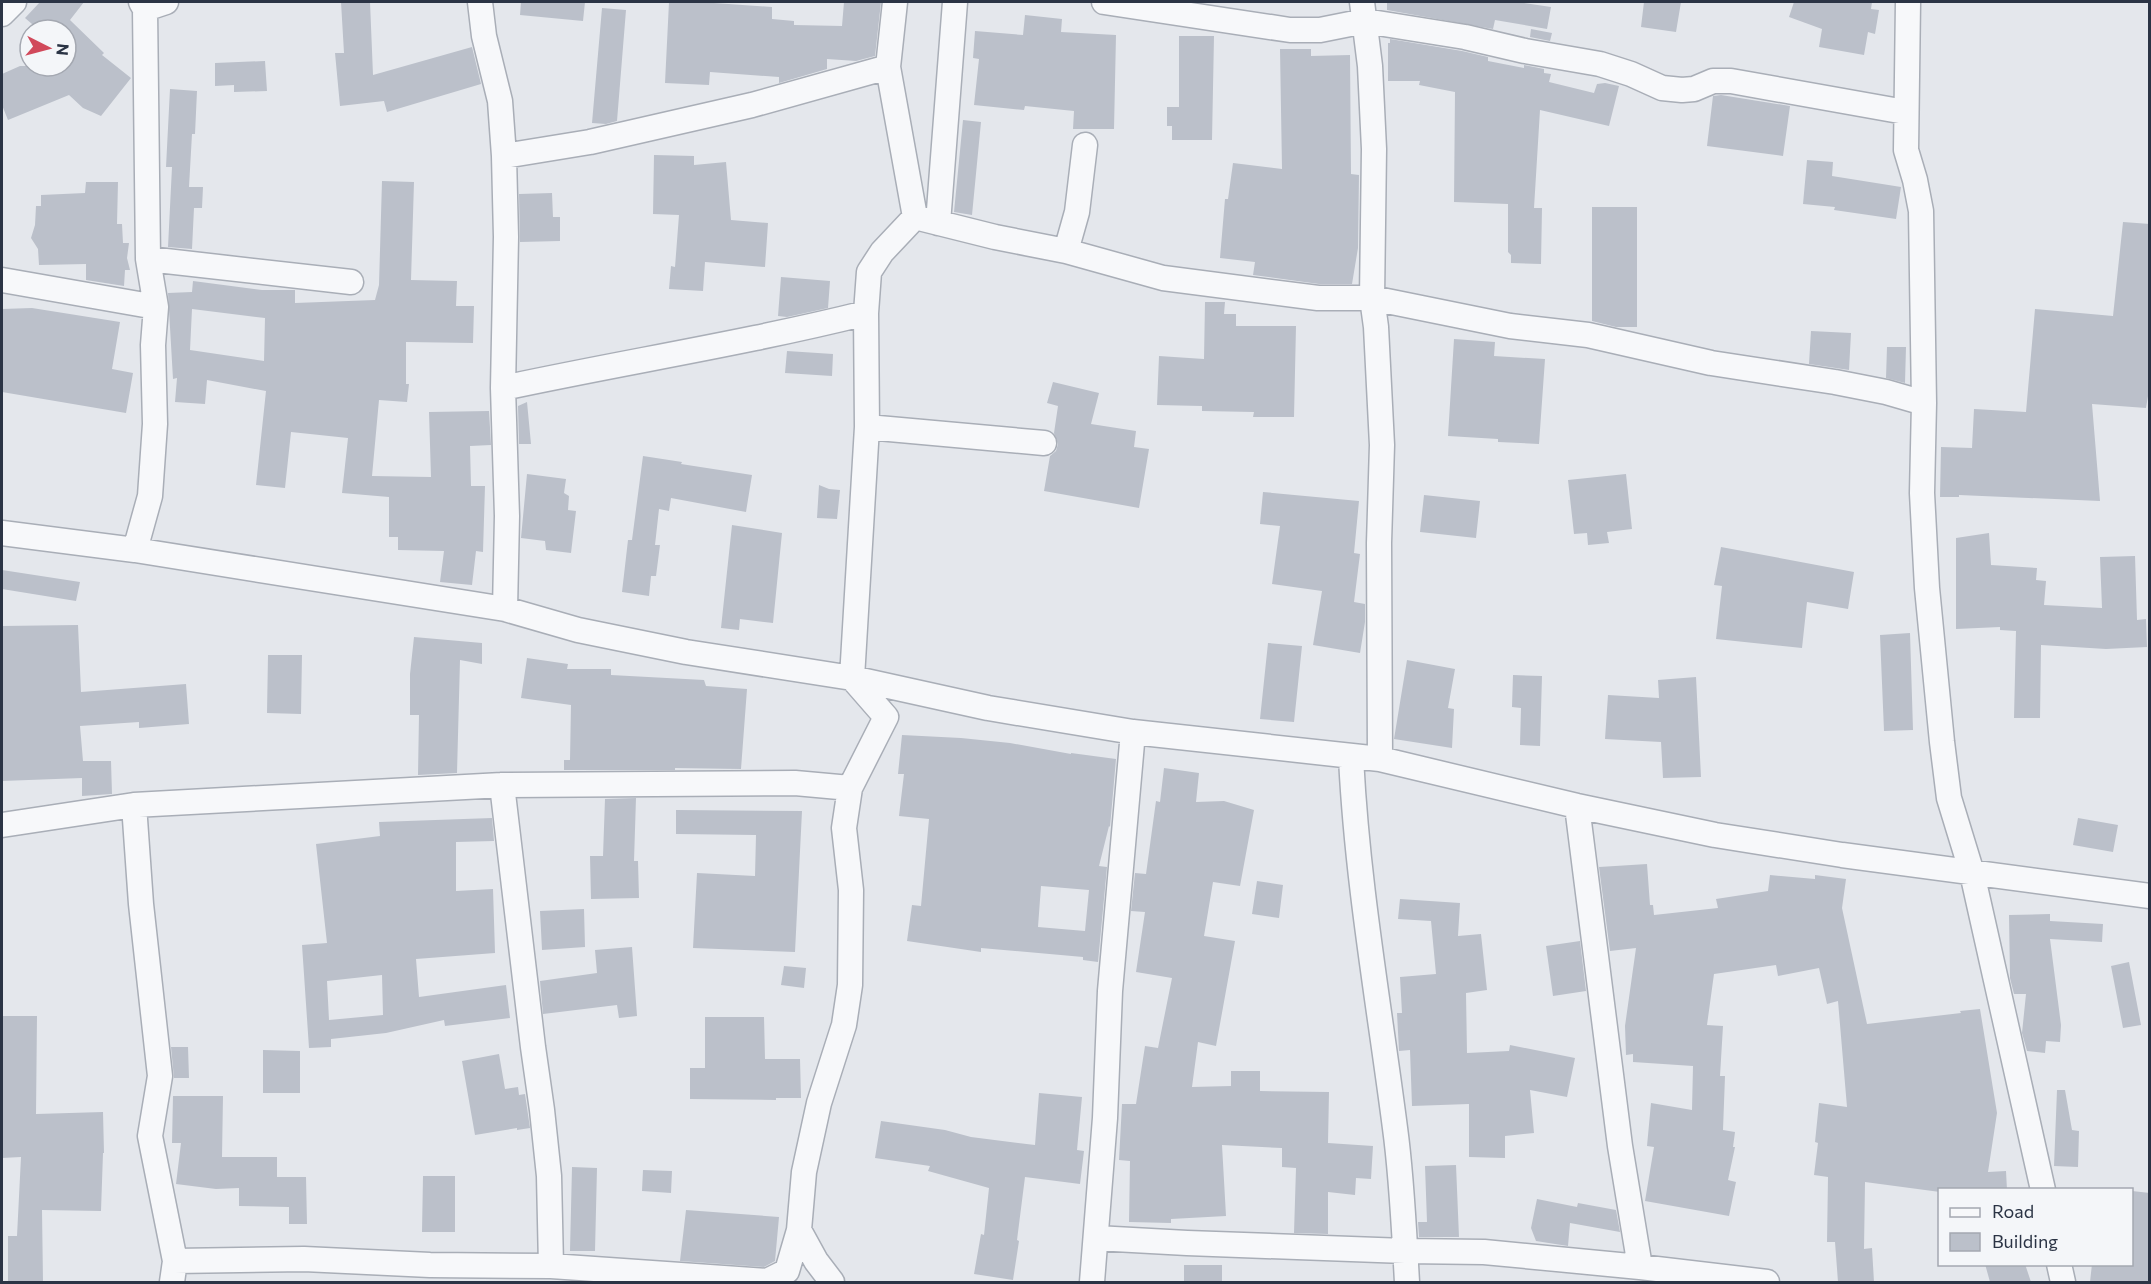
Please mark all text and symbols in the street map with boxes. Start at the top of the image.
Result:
north arrow [18,18,78,78]
text: N [53,43,73,57]
legend [1938,1188,2133,1266]
text: Road [1992,1200,2034,1222]
text: Building [1992,1230,2058,1252]

